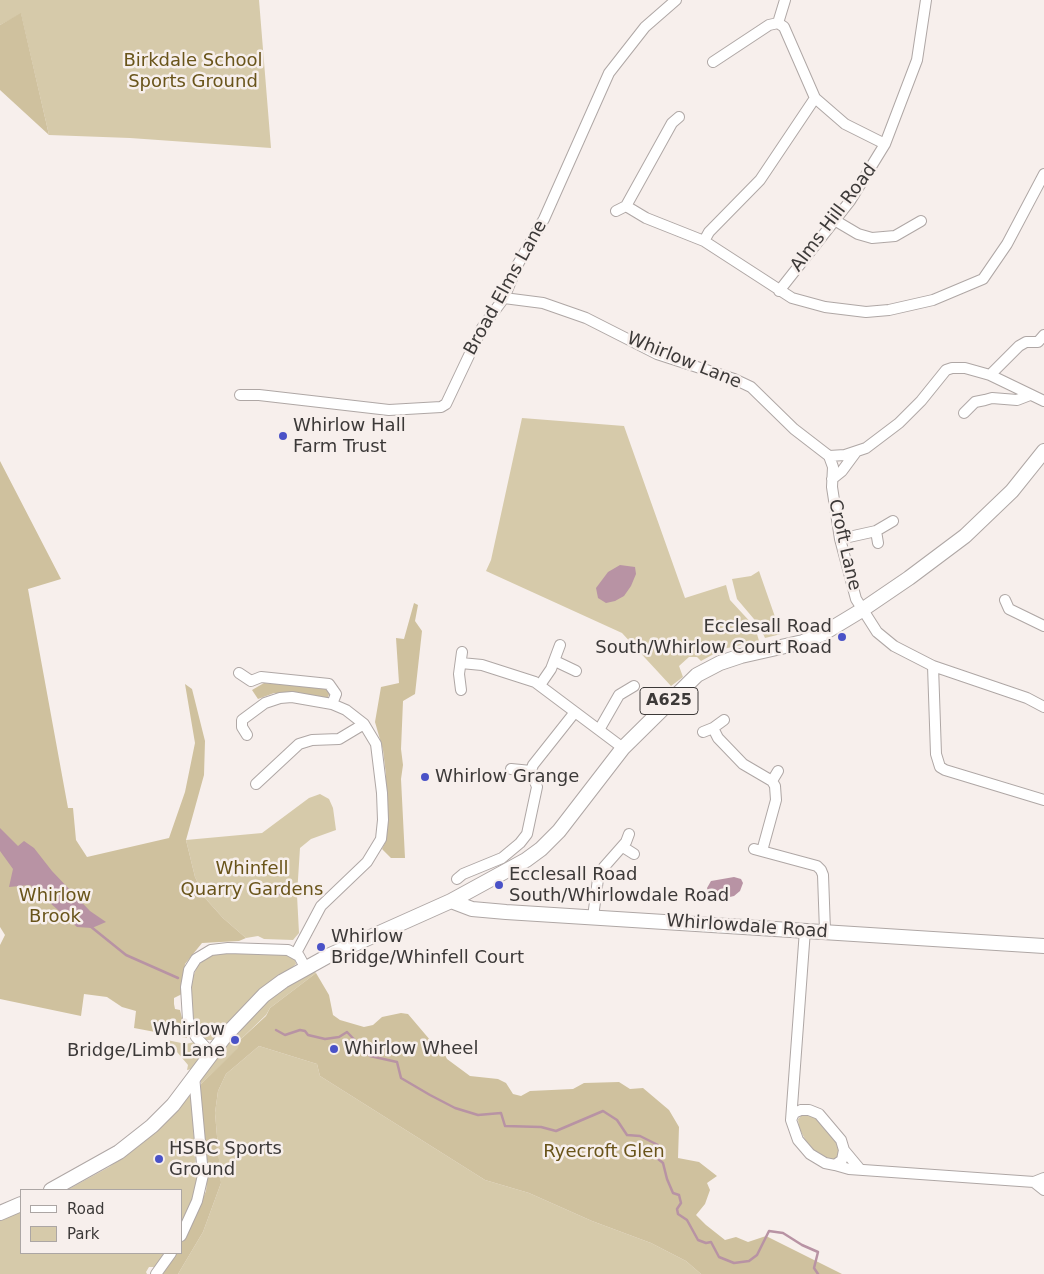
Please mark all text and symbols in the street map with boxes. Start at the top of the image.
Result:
park label: Birkdale School Sports Ground [123,50,263,92]
street label: Alms Hill Road [786,160,882,276]
street label: Broad Elms Lane [460,217,552,359]
street label: Whirlow Lane [624,328,744,394]
place label: Whirlow Hall Farm Trust [293,415,406,458]
marker: Whirlow Hall Farm Trust [277,430,289,442]
street label: Croft Lane [823,497,865,593]
place label: Ecclesall Road South/Whirlow Court Road [595,616,832,659]
marker: Ecclesall Road South/Whirlow Court Road [836,631,848,643]
road number: A625 [640,688,698,714]
place label: Whirlow Grange [435,766,579,788]
marker: Whirlow Grange [419,771,431,783]
park label: Whinfell Quarry Gardens [181,858,323,901]
place label: Ecclesall Road South/Whirlowdale Road [509,864,729,906]
marker: Ecclesall Road South/Whirlowdale Road [493,879,505,891]
park label: Whirlow Brook [19,885,91,928]
street label: Whirlowdale Road [666,911,828,943]
place label: Whirlow Bridge/Whinfell Court [331,926,524,969]
marker: Whirlow Bridge/Whinfell Court [315,941,327,953]
place label: Whirlow Bridge/Limb Lane [67,1019,225,1062]
marker: Whirlow Bridge/Limb Lane [229,1034,241,1046]
place label: Whirlow Wheel [344,1038,478,1060]
marker: Whirlow Wheel [328,1043,340,1055]
place label: HSBC Sports Ground [169,1138,282,1180]
park label: Ryecroft Glen [543,1141,665,1163]
marker: HSBC Sports Ground [153,1153,165,1165]
legend [20,1189,182,1254]
text: Road [67,1200,105,1218]
text: Park [67,1225,99,1243]

